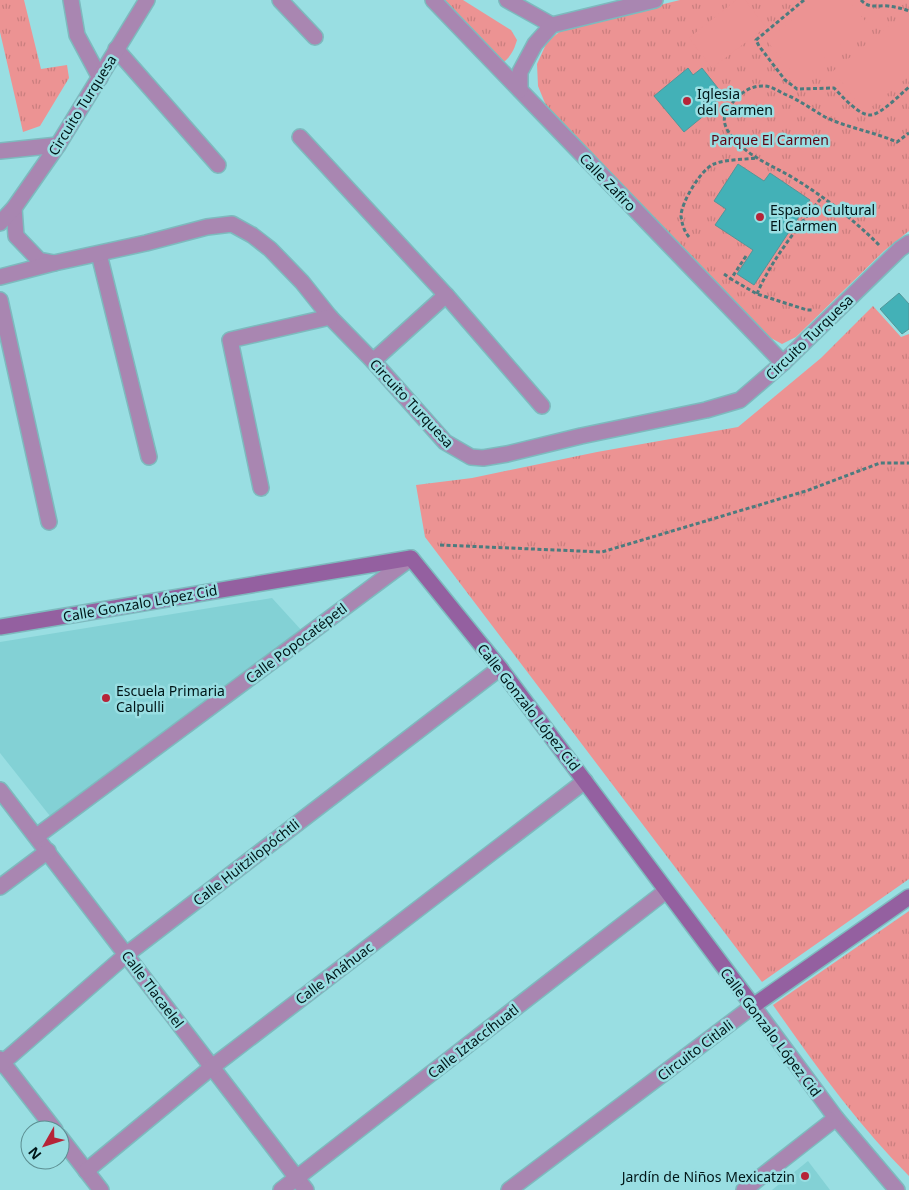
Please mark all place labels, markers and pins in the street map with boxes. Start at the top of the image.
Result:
place label: Iglesia del Carmen [697,84,773,119]
marker: Iglesia del Carmen [681,95,693,107]
place label: Espacio Cultural El Carmen [770,200,875,235]
marker: Espacio Cultural El Carmen [754,211,766,223]
place label: Escuela Primaria Calpulli [116,681,225,716]
marker: Escuela Primaria Calpulli [100,692,112,704]
place label: Jardín de Niños Mexicatzin [620,1167,795,1186]
marker: Jardín de Niños Mexicatzin [799,1170,811,1182]

